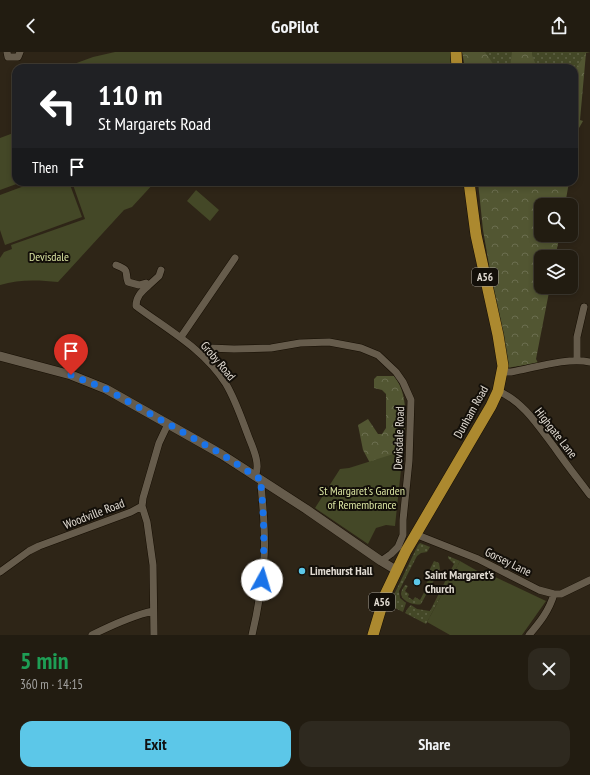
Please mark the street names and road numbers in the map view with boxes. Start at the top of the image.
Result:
road number: A56 [472,268,498,286]
street label: Groby Road [198,338,239,383]
street label: Dunham Road [450,383,491,441]
street label: Highgate Lane [532,404,581,461]
street label: Devisdale Road [390,406,407,470]
street label: Woodville Road [61,495,126,532]
street label: Gorsey Lane [483,544,534,579]
road number: A56 [369,593,395,611]

